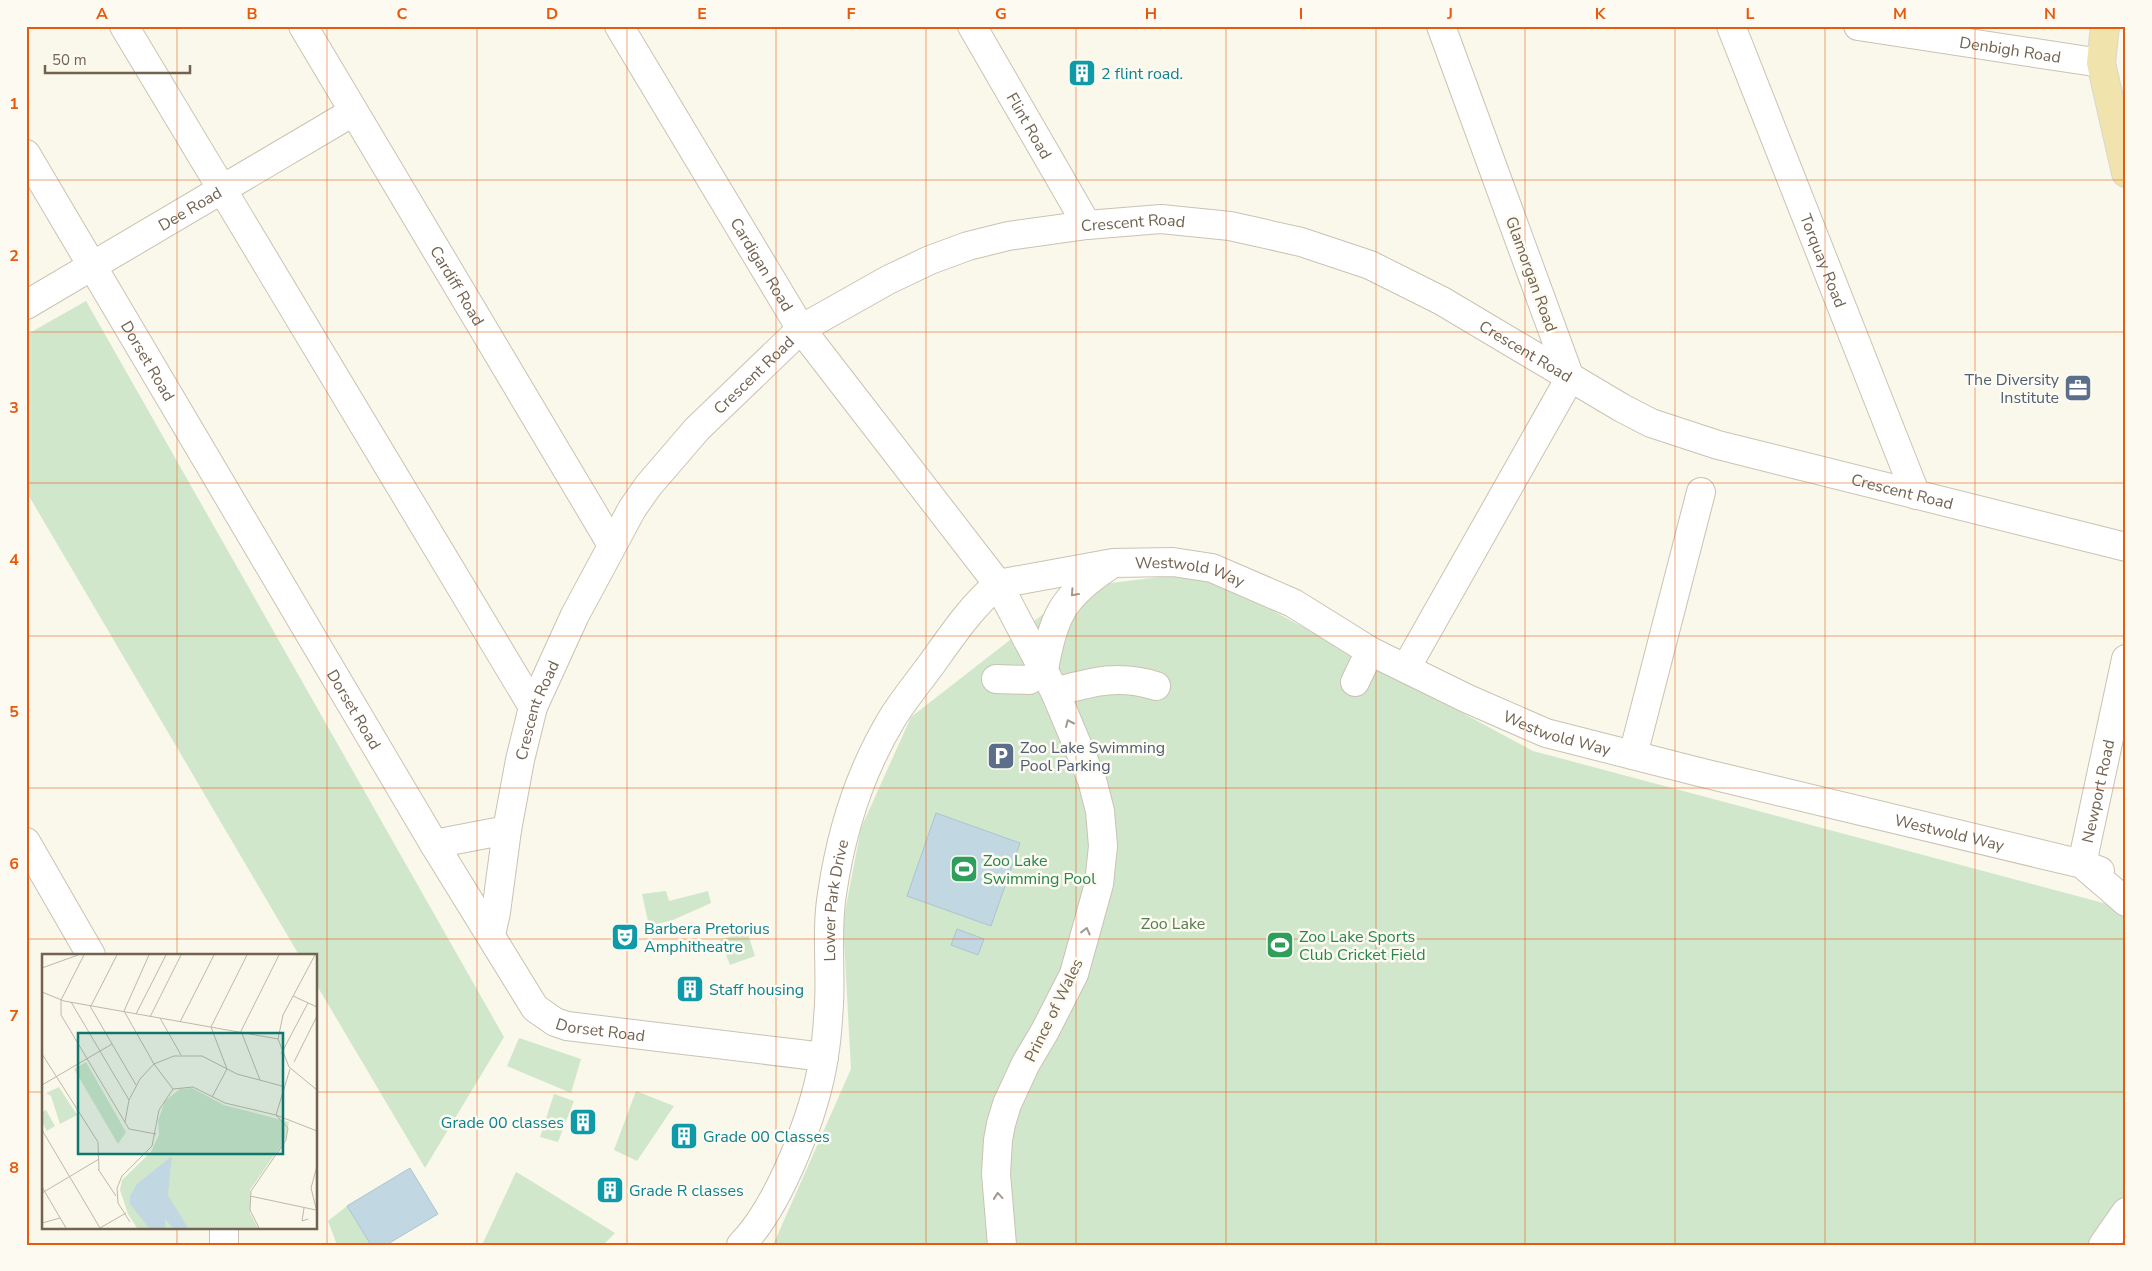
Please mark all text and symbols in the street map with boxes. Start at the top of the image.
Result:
text: A [96,3,108,25]
text: B [246,3,258,25]
text: C [397,3,408,25]
text: D [546,3,558,25]
text: E [697,3,707,25]
text: F [847,3,856,25]
text: G [995,3,1007,25]
text: H [1145,3,1157,25]
text: I [1299,3,1303,25]
text: J [1446,3,1453,25]
text: K [1595,3,1607,25]
text: L [1746,3,1755,25]
text: M [1893,3,1907,25]
text: N [2044,3,2056,25]
street label: Denbigh Road [1958,32,2062,69]
scale bar [45,42,190,74]
text: 50 m [52,50,87,70]
building icon: 2 flint road. [1067,58,1097,88]
place label: 2 flint road. [1101,63,1183,85]
street label: Flint Road [1001,89,1057,163]
text: 1 [9,93,19,115]
street label: Dee Road [154,182,226,237]
street label: Crescent Road [1080,209,1186,238]
street label: Torquay Road [1794,211,1851,311]
street label: Cardigan Road [725,214,798,316]
street label: Glamorgan Road [1500,214,1562,335]
street label: Cardiff Road [424,242,489,330]
text: 2 [9,245,19,267]
street label: Crescent Road [1475,316,1576,388]
street label: Dorset Road [115,317,180,405]
street label: Crescent Road [709,331,799,420]
place label: The Diversity Institute [1964,369,2060,409]
office icon: The Diversity Institute [2063,373,2093,403]
text: 3 [9,397,19,419]
street label: Crescent Road [1849,469,1955,515]
text: 4 [9,549,19,571]
street label: Westwold Way [1135,552,1249,593]
one-way arrow [1071,588,1080,597]
street label: Crescent Road [510,657,565,763]
street label: Dorset Road [321,666,386,754]
text: 5 [9,701,19,723]
street label: Westwold Way [1499,706,1614,761]
one-way arrow [1064,719,1075,728]
place label: Zoo Lake Swimming Pool Parking [1020,737,1165,777]
street label: Newport Road [2077,737,2120,845]
parking icon: Zoo Lake Swimming Pool Parking [986,741,1016,771]
street label: Westwold Way [1892,809,2007,857]
street label: Lower Park Drive [819,837,854,962]
place label: Zoo Lake Swimming Pool [983,850,1096,890]
text: 6 [9,853,19,875]
sports icon: Zoo Lake Swimming Pool [949,854,979,884]
park label: Zoo Lake [1141,913,1205,935]
place label: Barbera Pretorius Amphitheatre [644,918,770,958]
theatre icon: Barbera Pretorius Amphitheatre [610,922,640,952]
place label: Zoo Lake Sports Club Cricket Field [1299,926,1426,966]
one-way arrow [1081,927,1091,935]
sports icon: Zoo Lake Sports Club Cricket Field [1265,930,1295,960]
inset map [42,954,318,1228]
street label: Prince of Wales [1019,955,1088,1066]
building icon: Staff housing [675,974,705,1004]
place label: Staff housing [709,979,804,1001]
text: 7 [9,1005,19,1027]
street label: Dorset Road [553,1013,646,1047]
building icon: Grade 00 classes [568,1107,598,1137]
place label: Grade 00 classes [441,1112,564,1134]
building icon: Grade 00 Classes [669,1121,699,1151]
place label: Grade 00 Classes [703,1126,830,1148]
text: 8 [9,1157,19,1179]
building icon: Grade R classes [595,1175,625,1205]
place label: Grade R classes [629,1180,744,1202]
one-way arrow [993,1192,1004,1200]

